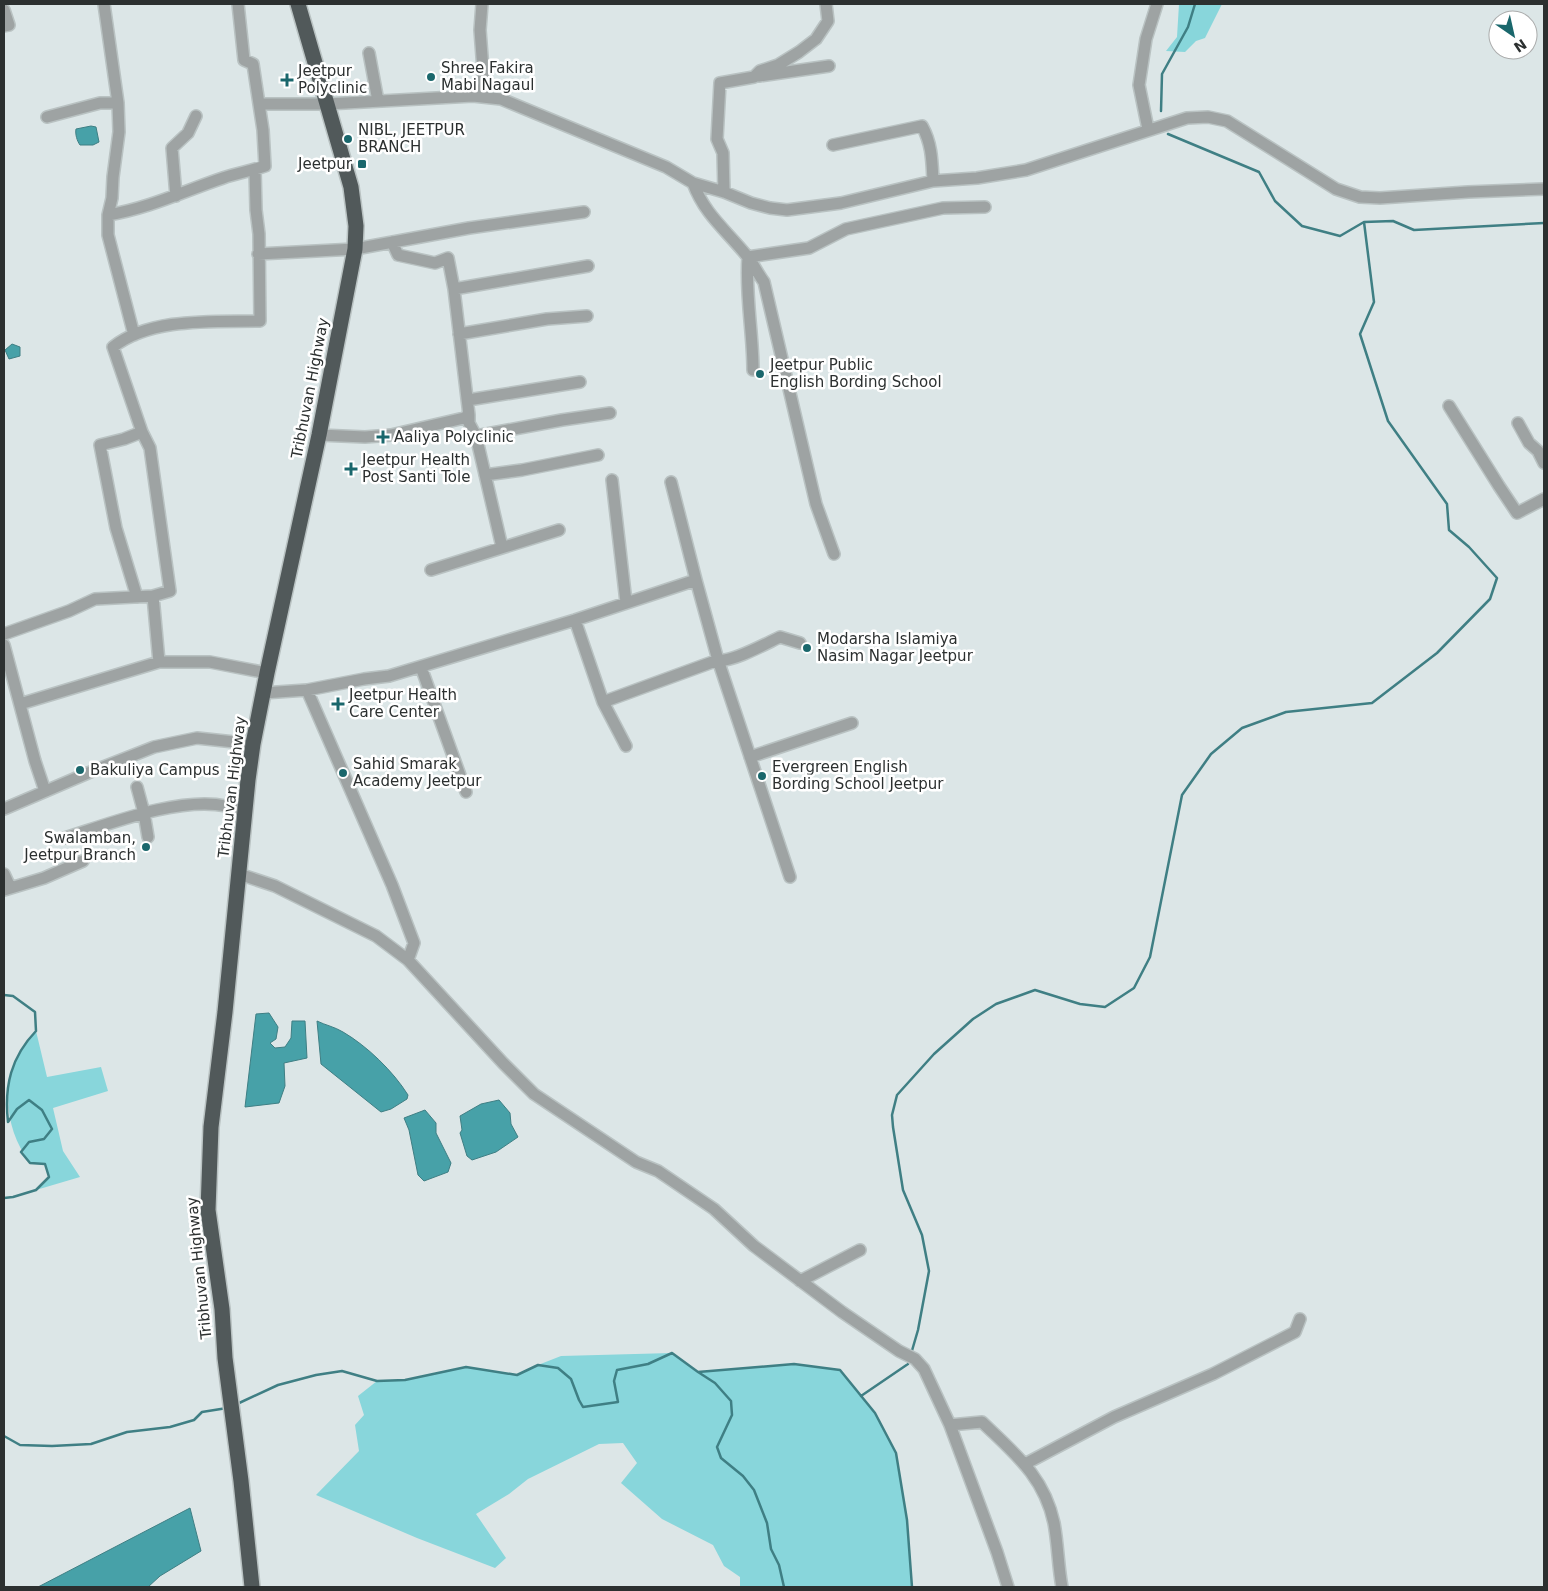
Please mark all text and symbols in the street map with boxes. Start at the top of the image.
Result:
north arrow [1488,10,1538,60]
text: N [1511,36,1530,56]
place label: Shree Fakira Mabi Nagaul [441,59,534,94]
place label: Jeetpur Polyclinic [297,62,367,97]
marker: Shree Fakira Mabi Nagaul [425,71,437,83]
marker: Jeetpur Polyclinic [280,73,294,87]
place label: NIBL, JEETPUR BRANCH [358,121,465,156]
marker: NIBL, JEETPUR BRANCH [342,133,354,145]
place label: Jeetpur [297,155,353,173]
marker: Jeetpur [356,158,368,170]
street label: Tribhuvan Highway [287,316,332,461]
place label: Jeetpur Public English Bording School [769,356,942,391]
marker: Jeetpur Public English Bording School [754,368,766,380]
place label: Aaliya Polyclinic [394,428,514,446]
marker: Aaliya Polyclinic [376,430,390,444]
place label: Jeetpur Health Post Santi Tole [361,451,470,486]
marker: Jeetpur Health Post Santi Tole [344,462,358,476]
place label: Modarsha Islamiya Nasim Nagar Jeetpur [817,630,974,665]
marker: Modarsha Islamiya Nasim Nagar Jeetpur [801,642,813,654]
place label: Jeetpur Health Care Center [348,686,457,721]
marker: Jeetpur Health Care Center [331,697,345,711]
street label: Tribhuvan Highway [214,715,250,860]
place label: Sahid Smarak Academy Jeetpur [353,755,482,790]
place label: Evergreen English Bording School Jeetpur [772,758,944,793]
place label: Bakuliya Campus [90,761,220,779]
marker: Bakuliya Campus [74,764,86,776]
marker: Sahid Smarak Academy Jeetpur [337,767,349,779]
marker: Evergreen English Bording School Jeetpur [756,770,768,782]
place label: Swalamban, Jeetpur Branch [23,829,136,864]
marker: Swalamban, Jeetpur Branch [140,841,152,853]
street label: Tribhuvan Highway [183,1196,216,1341]

